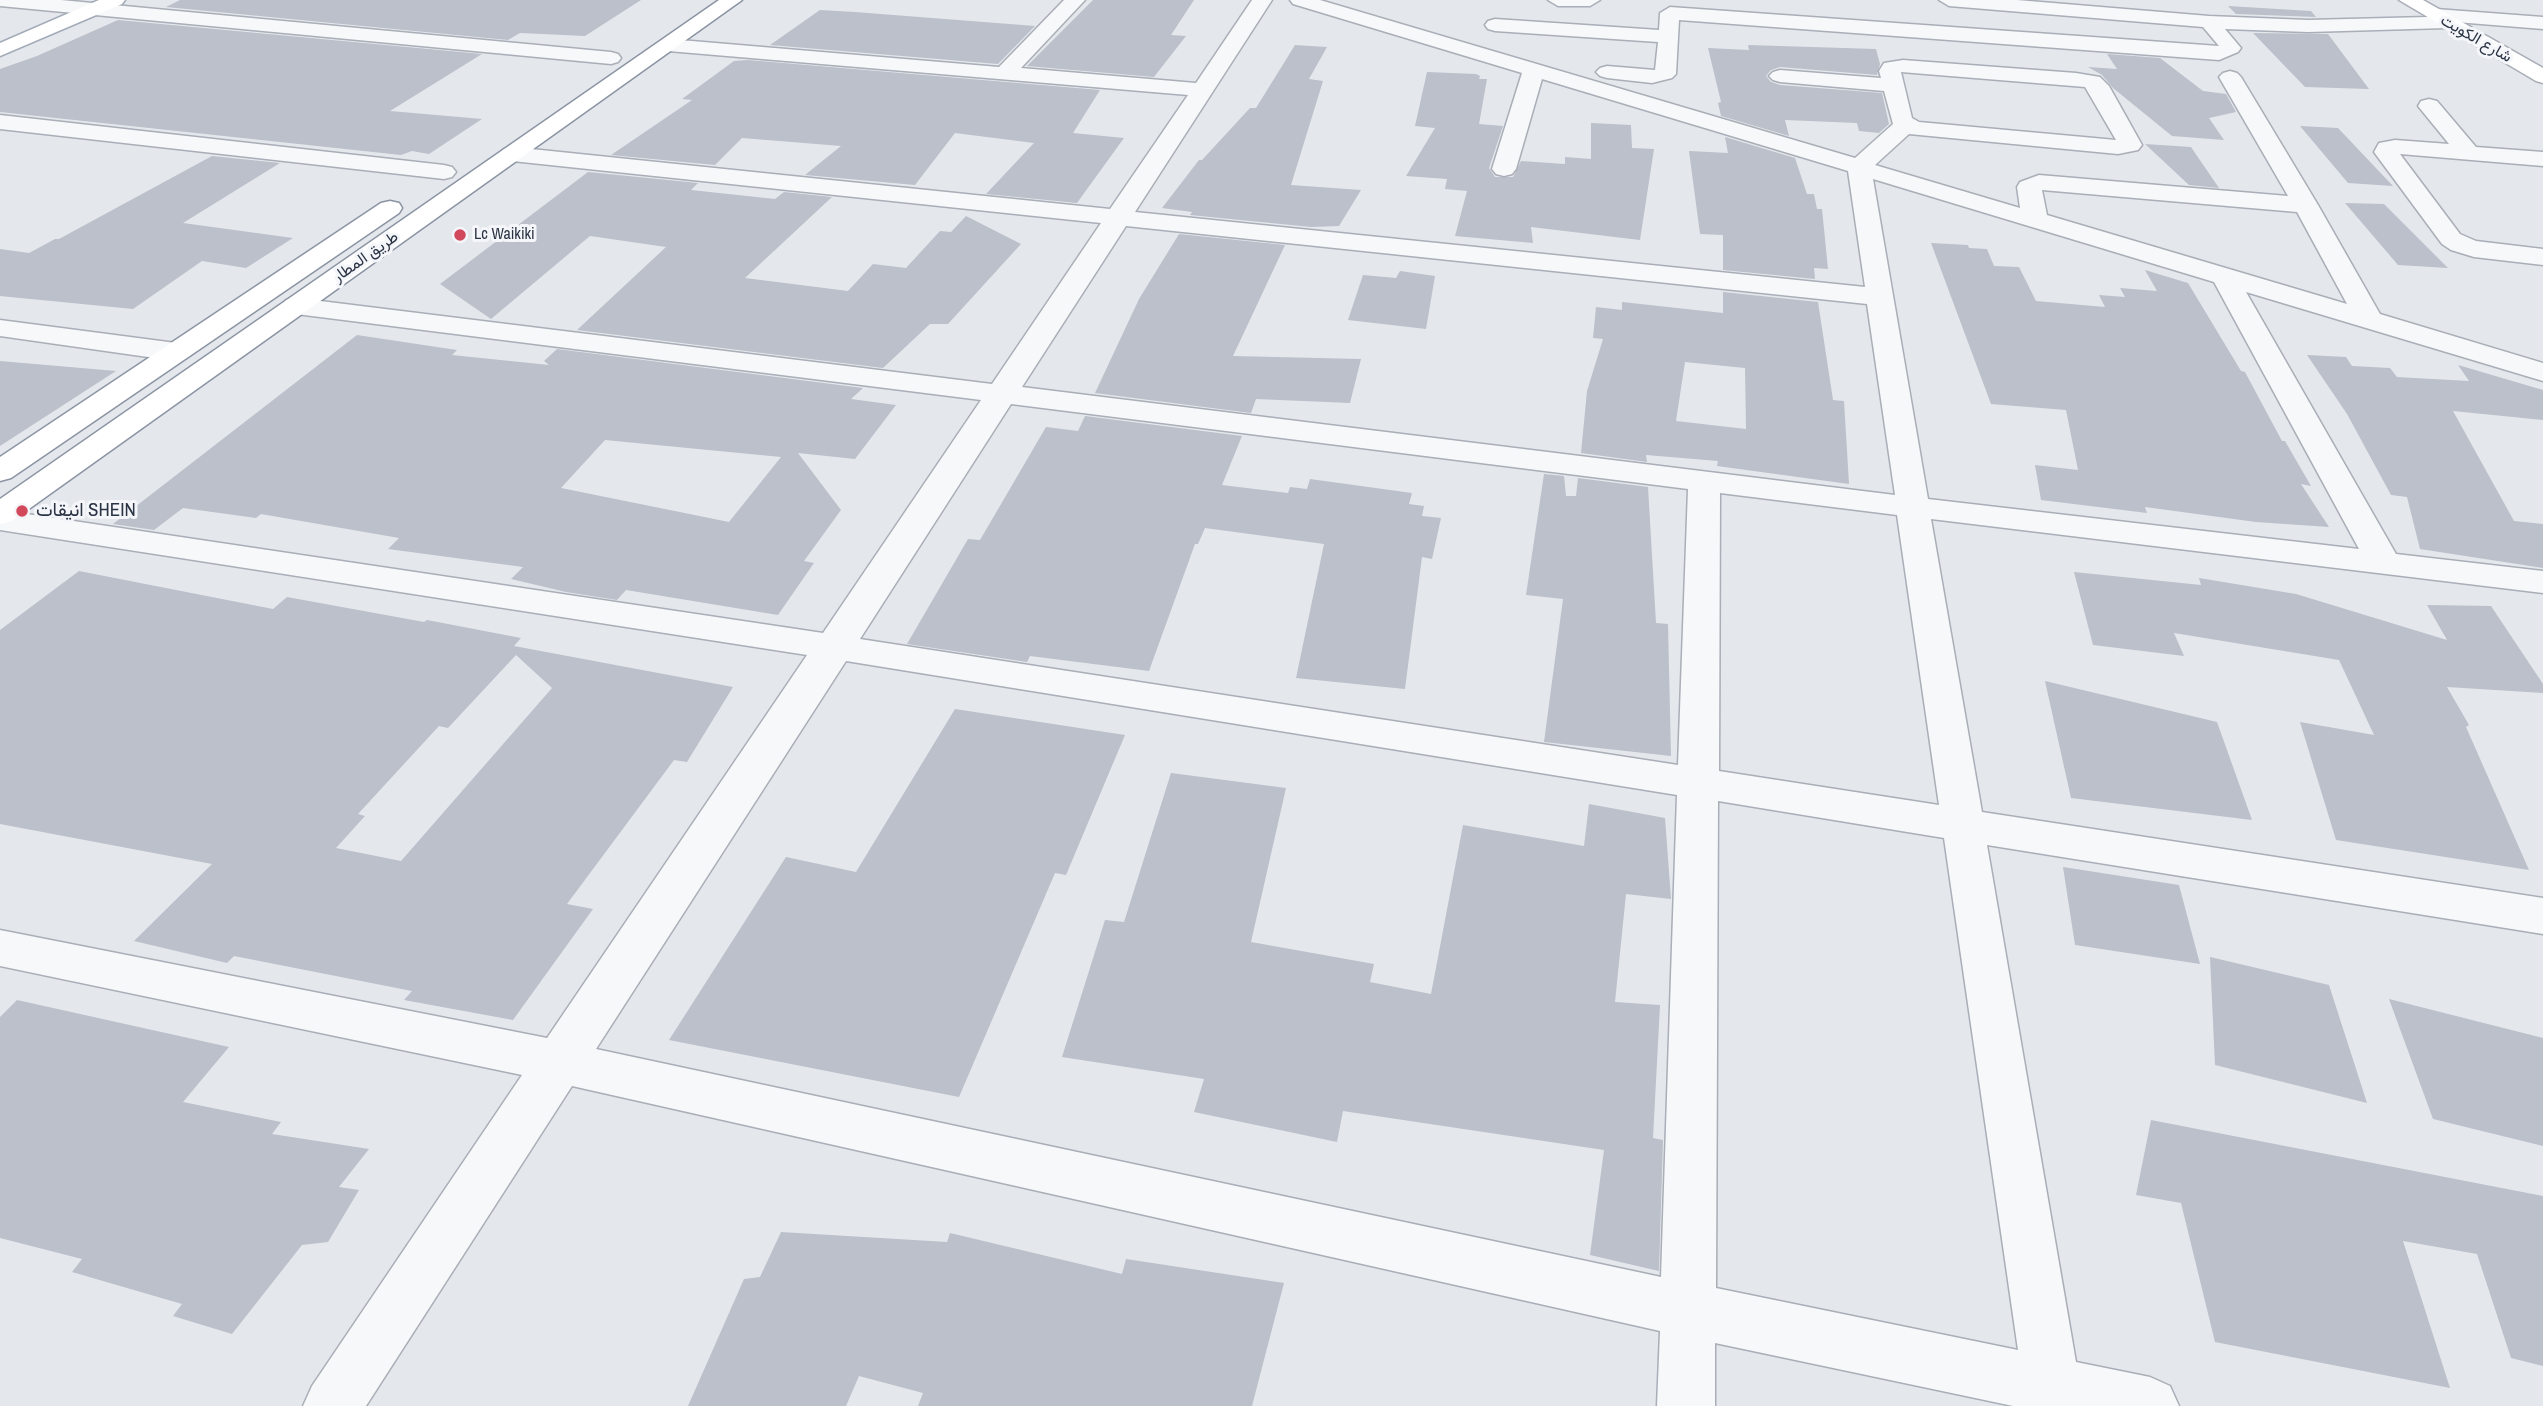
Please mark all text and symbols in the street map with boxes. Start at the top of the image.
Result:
street label: شارع الكويت [2437,11,2515,67]
place label: Lc Waikiki [474,225,535,245]
street label: طريق المطار [330,227,402,287]
marker: Lc Waikiki [452,227,468,243]
place label: انيقات SHEIN [36,500,136,522]
marker: انيقات SHEIN [14,503,30,519]

